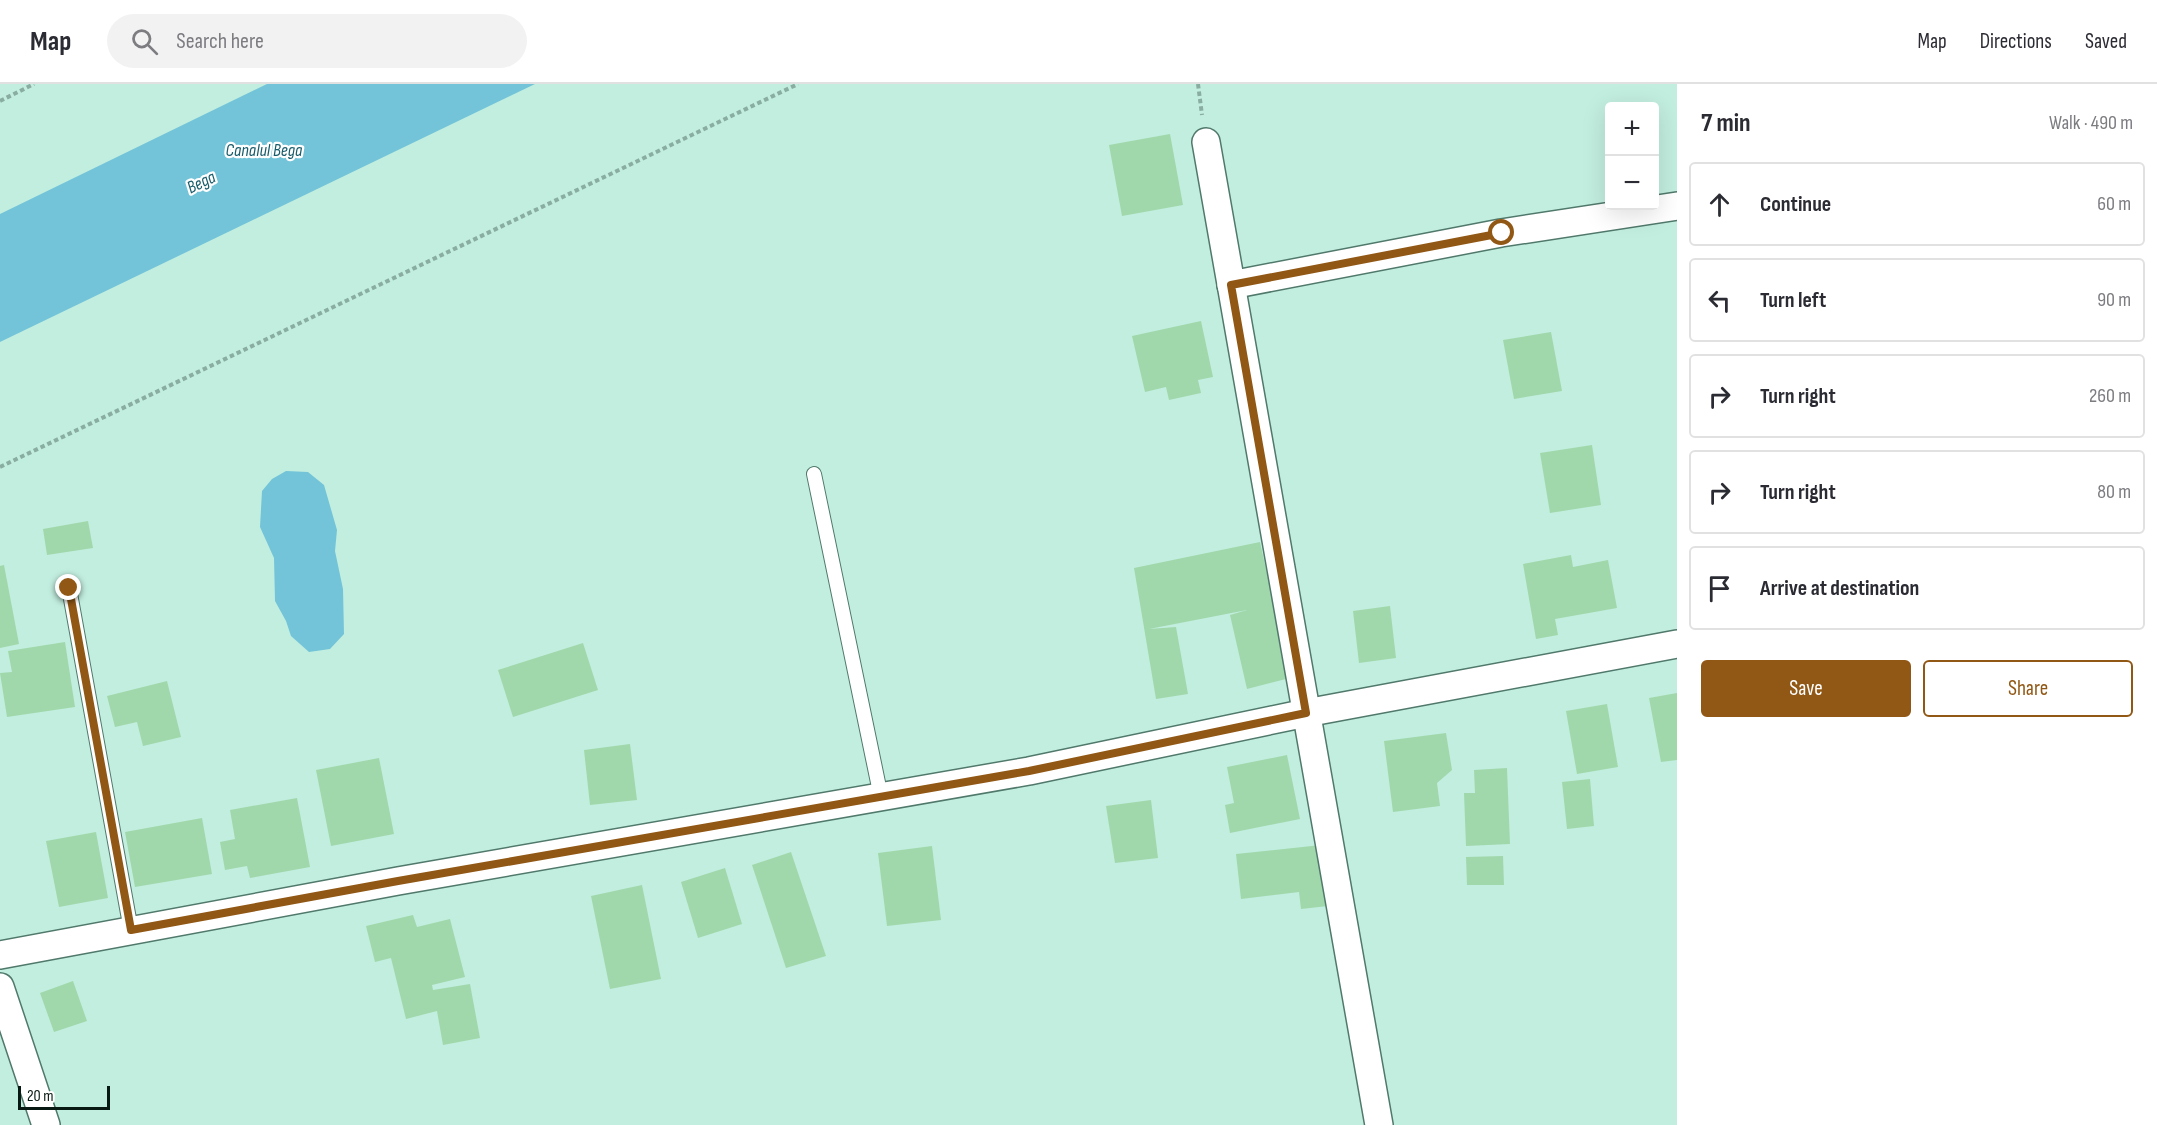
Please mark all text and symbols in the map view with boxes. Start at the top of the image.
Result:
search box [107,14,527,68]
text: Map [30,25,71,58]
icon: search [128,25,161,58]
text: Search here [176,28,264,55]
text: Map [1917,29,1947,54]
text: Directions [1980,29,2052,54]
text: Saved [2085,29,2127,54]
map controls [1605,102,1659,210]
button: + [1605,102,1659,156]
text: 7 min [1701,108,1750,139]
text: Walk · 490 m [2049,111,2133,135]
water label: Canalul Bega [226,140,303,161]
button: − [1605,156,1659,210]
water label: Bega [183,166,220,198]
icon: ahead [1703,188,1736,221]
text: Continue [1760,191,1831,218]
text: 60 m [2097,192,2131,216]
route start [1488,219,1514,245]
icon: left [1703,284,1736,317]
text: Turn left [1760,287,1826,314]
text: 90 m [2097,288,2131,312]
icon: right [1703,380,1736,413]
text: Turn right [1760,383,1836,410]
text: 260 m [2089,384,2131,408]
icon: right [1703,476,1736,509]
text: Turn right [1760,479,1836,506]
text: 80 m [2097,480,2131,504]
icon: arrive [1703,572,1736,605]
route end [55,574,81,600]
text: Arrive at destination [1760,575,1919,602]
button: Save [1701,660,1911,717]
button: Share [1923,660,2133,717]
scale bar [18,1083,110,1110]
text: 20 m [27,1087,54,1106]

